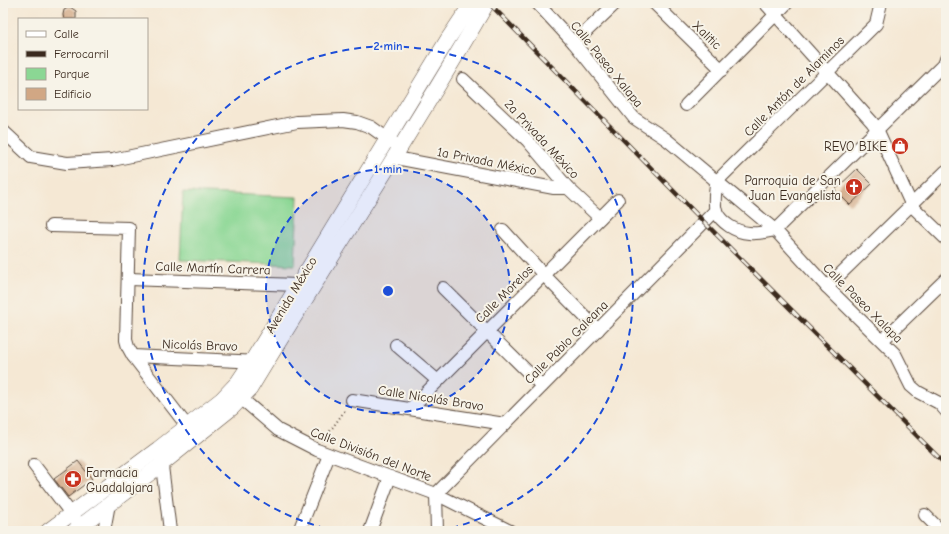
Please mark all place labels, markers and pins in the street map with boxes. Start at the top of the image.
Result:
shop icon: REVO BIKE [890,136,910,156]
place label: REVO BIKE [824,139,887,154]
place label: Parroquia de San Juan Evangelista [744,173,841,203]
church icon: Parroquia de San Juan Evangelista [844,177,864,197]
centre of rings [381,284,395,298]
place label: Farmacia Guadalajara [86,465,153,495]
pharmacy icon: Farmacia Guadalajara [63,469,83,489]

